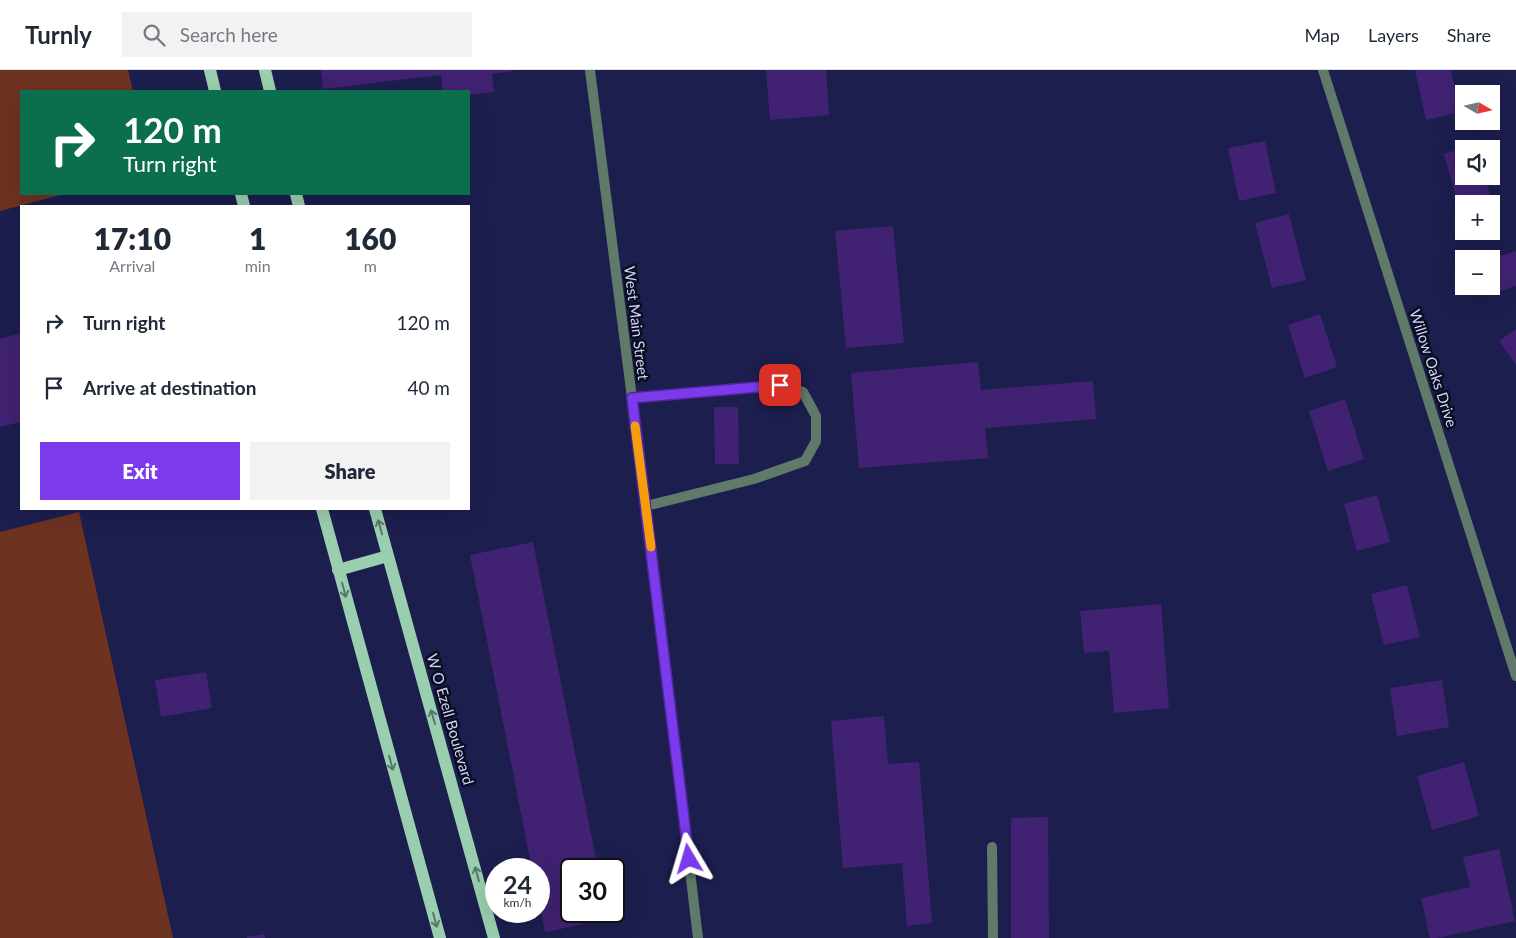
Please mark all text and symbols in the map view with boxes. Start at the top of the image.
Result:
search box [122,12,472,57]
text: Turnly [25,20,92,49]
icon: search [140,21,168,49]
text: Search here [180,23,278,46]
text: Map [1304,24,1340,46]
text: Layers [1368,24,1419,46]
text: Share [1447,24,1491,46]
north arrow [1455,85,1500,130]
map controls [1455,85,1500,295]
text: 120 m [123,108,222,150]
icon: right [40,110,105,175]
button: sound [1455,140,1500,185]
text: Turn right [123,150,217,177]
button: + [1455,195,1500,240]
text: 17:10 [94,220,171,256]
text: 1 [249,220,266,256]
text: 160 [344,220,396,256]
button: − [1455,250,1500,295]
text: Arrival [109,256,155,275]
text: min [245,256,271,275]
text: m [364,256,377,275]
street label: West Main Street [621,265,653,382]
street label: Willow Oaks Drive [1406,307,1462,429]
icon: right [40,309,68,337]
text: Turn right [83,311,165,334]
text: 120 m [396,311,450,334]
pin [759,364,801,406]
icon: arrive [766,371,794,399]
icon: arrive [40,374,68,402]
text: Arrive at destination [83,376,256,399]
text: 40 m [407,376,450,399]
button: Exit [40,442,240,500]
button: Share [250,442,450,500]
one-way arrow [374,520,384,536]
one-way arrow [339,581,349,597]
street label: W O Ezell Boulevard [424,651,478,787]
one-way arrow [428,710,438,726]
one-way arrow [387,755,397,771]
position arrow [662,832,714,884]
speed limit sign: 30 [560,858,625,923]
one-way arrow [471,867,481,883]
text: 24 [503,869,532,899]
text: km/h [503,895,532,910]
one-way arrow [430,911,440,927]

